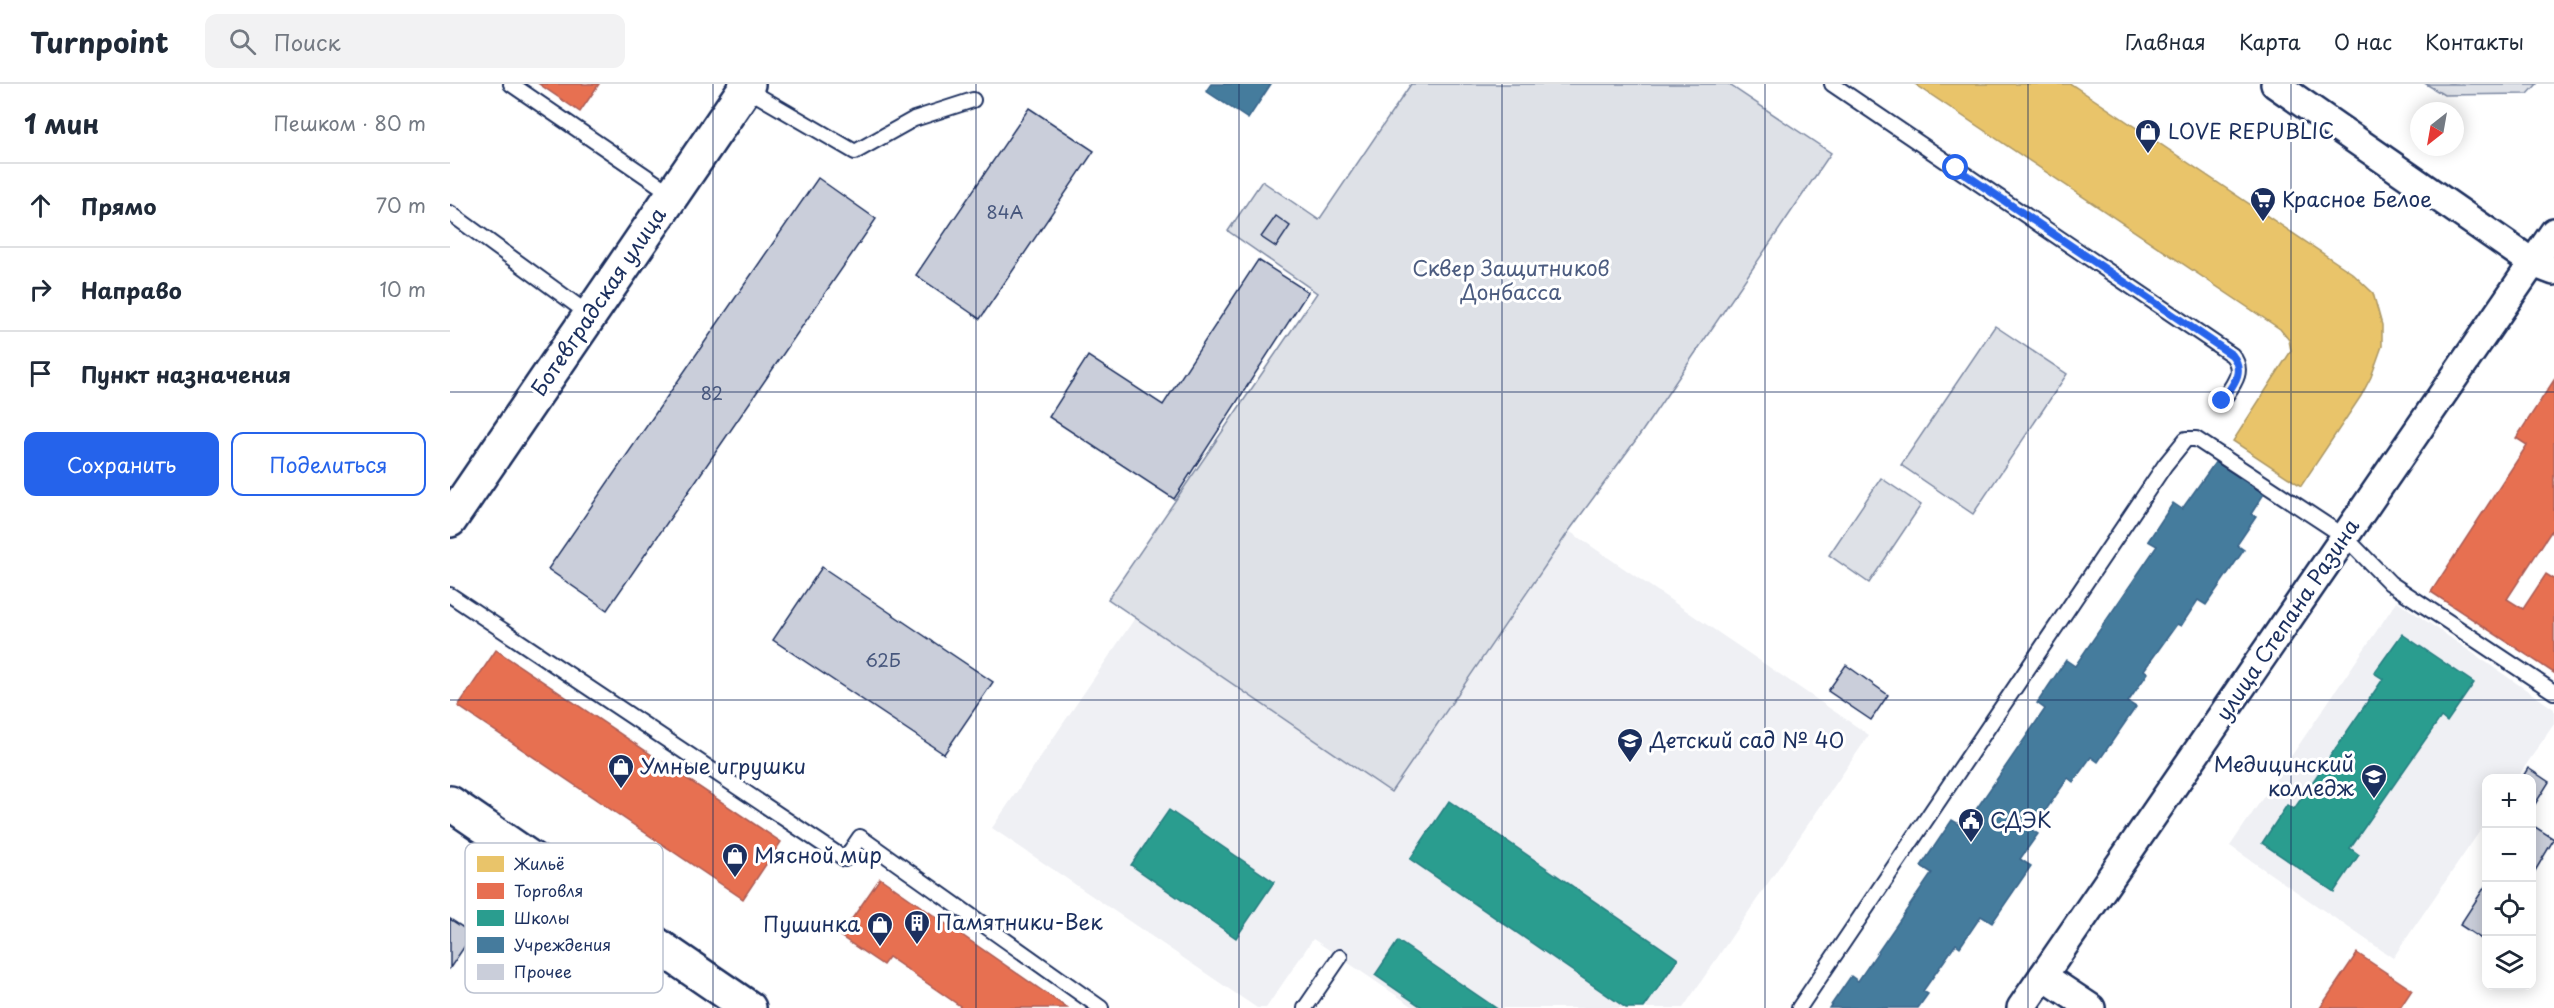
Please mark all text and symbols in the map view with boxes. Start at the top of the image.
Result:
search box [205,14,625,68]
text: Turnpoint [30,20,169,63]
icon: search [226,25,259,58]
text: Поиск [274,25,341,58]
text: Главная [2125,25,2206,57]
text: Карта [2239,25,2301,57]
text: О нас [2334,25,2392,57]
text: Контакты [2425,25,2524,57]
north arrow [2410,102,2464,156]
text: 1 мин [24,104,99,143]
text: Пешком · 80 m [273,108,426,138]
place label: LOVE REPUBLIC [2168,114,2335,146]
shop icon: LOVE REPUBLIC [2133,117,2163,155]
route start [1942,154,1968,180]
place label: Красное Белое [2282,182,2432,214]
supermarket icon: Красное Белое [2248,185,2278,223]
icon: ahead [24,189,57,222]
text: Прямо [81,189,156,222]
text: 70 m [376,190,426,220]
house number: 84А [987,198,1024,225]
street label: Ботевградская улица [522,199,673,402]
park label: Сквер Защитников Донбасса [1412,251,1610,307]
icon: right [24,273,57,306]
text: Направо [81,273,182,306]
text: 10 m [379,274,426,304]
icon: arrive [24,357,57,390]
text: Пункт назначения [81,357,291,390]
house number: 82 [701,379,723,406]
route end [2208,387,2234,413]
button: Сохранить [24,432,219,496]
button: Поделиться [231,432,426,496]
street label: улица Степана Разина [2207,511,2366,726]
house number: 62Б [865,646,901,673]
place label: Детский сад № 40 [1649,723,1844,755]
school or university icon: Детский сад № 40 [1615,726,1645,764]
place label: Медицинский колледж [2214,747,2355,803]
place label: Умные игрушки [640,749,806,781]
shop icon: Умные игрушки [606,752,636,790]
school or university icon: Медицинский колледж [2359,762,2389,800]
map controls [2482,774,2536,990]
button: + [2482,774,2536,828]
place label: СДЭК [1990,803,2052,835]
public building icon: СДЭК [1956,806,1986,844]
button: − [2482,828,2536,882]
place label: Мясной мир [754,838,882,870]
shop icon: Мясной мир [720,841,750,879]
legend [465,843,663,993]
text: Жильё [513,851,564,875]
text: Торговля [514,878,583,902]
button: locate [2482,882,2536,936]
text: Школы [514,905,570,929]
place label: Памятники-Век [936,905,1103,937]
place label: Пушинка [763,907,860,939]
building icon: Памятники-Век [902,908,932,946]
shop icon: Пушинка [865,910,895,948]
text: Учреждения [514,932,611,956]
button: layers [2482,936,2536,990]
text: Прочее [514,959,572,983]

